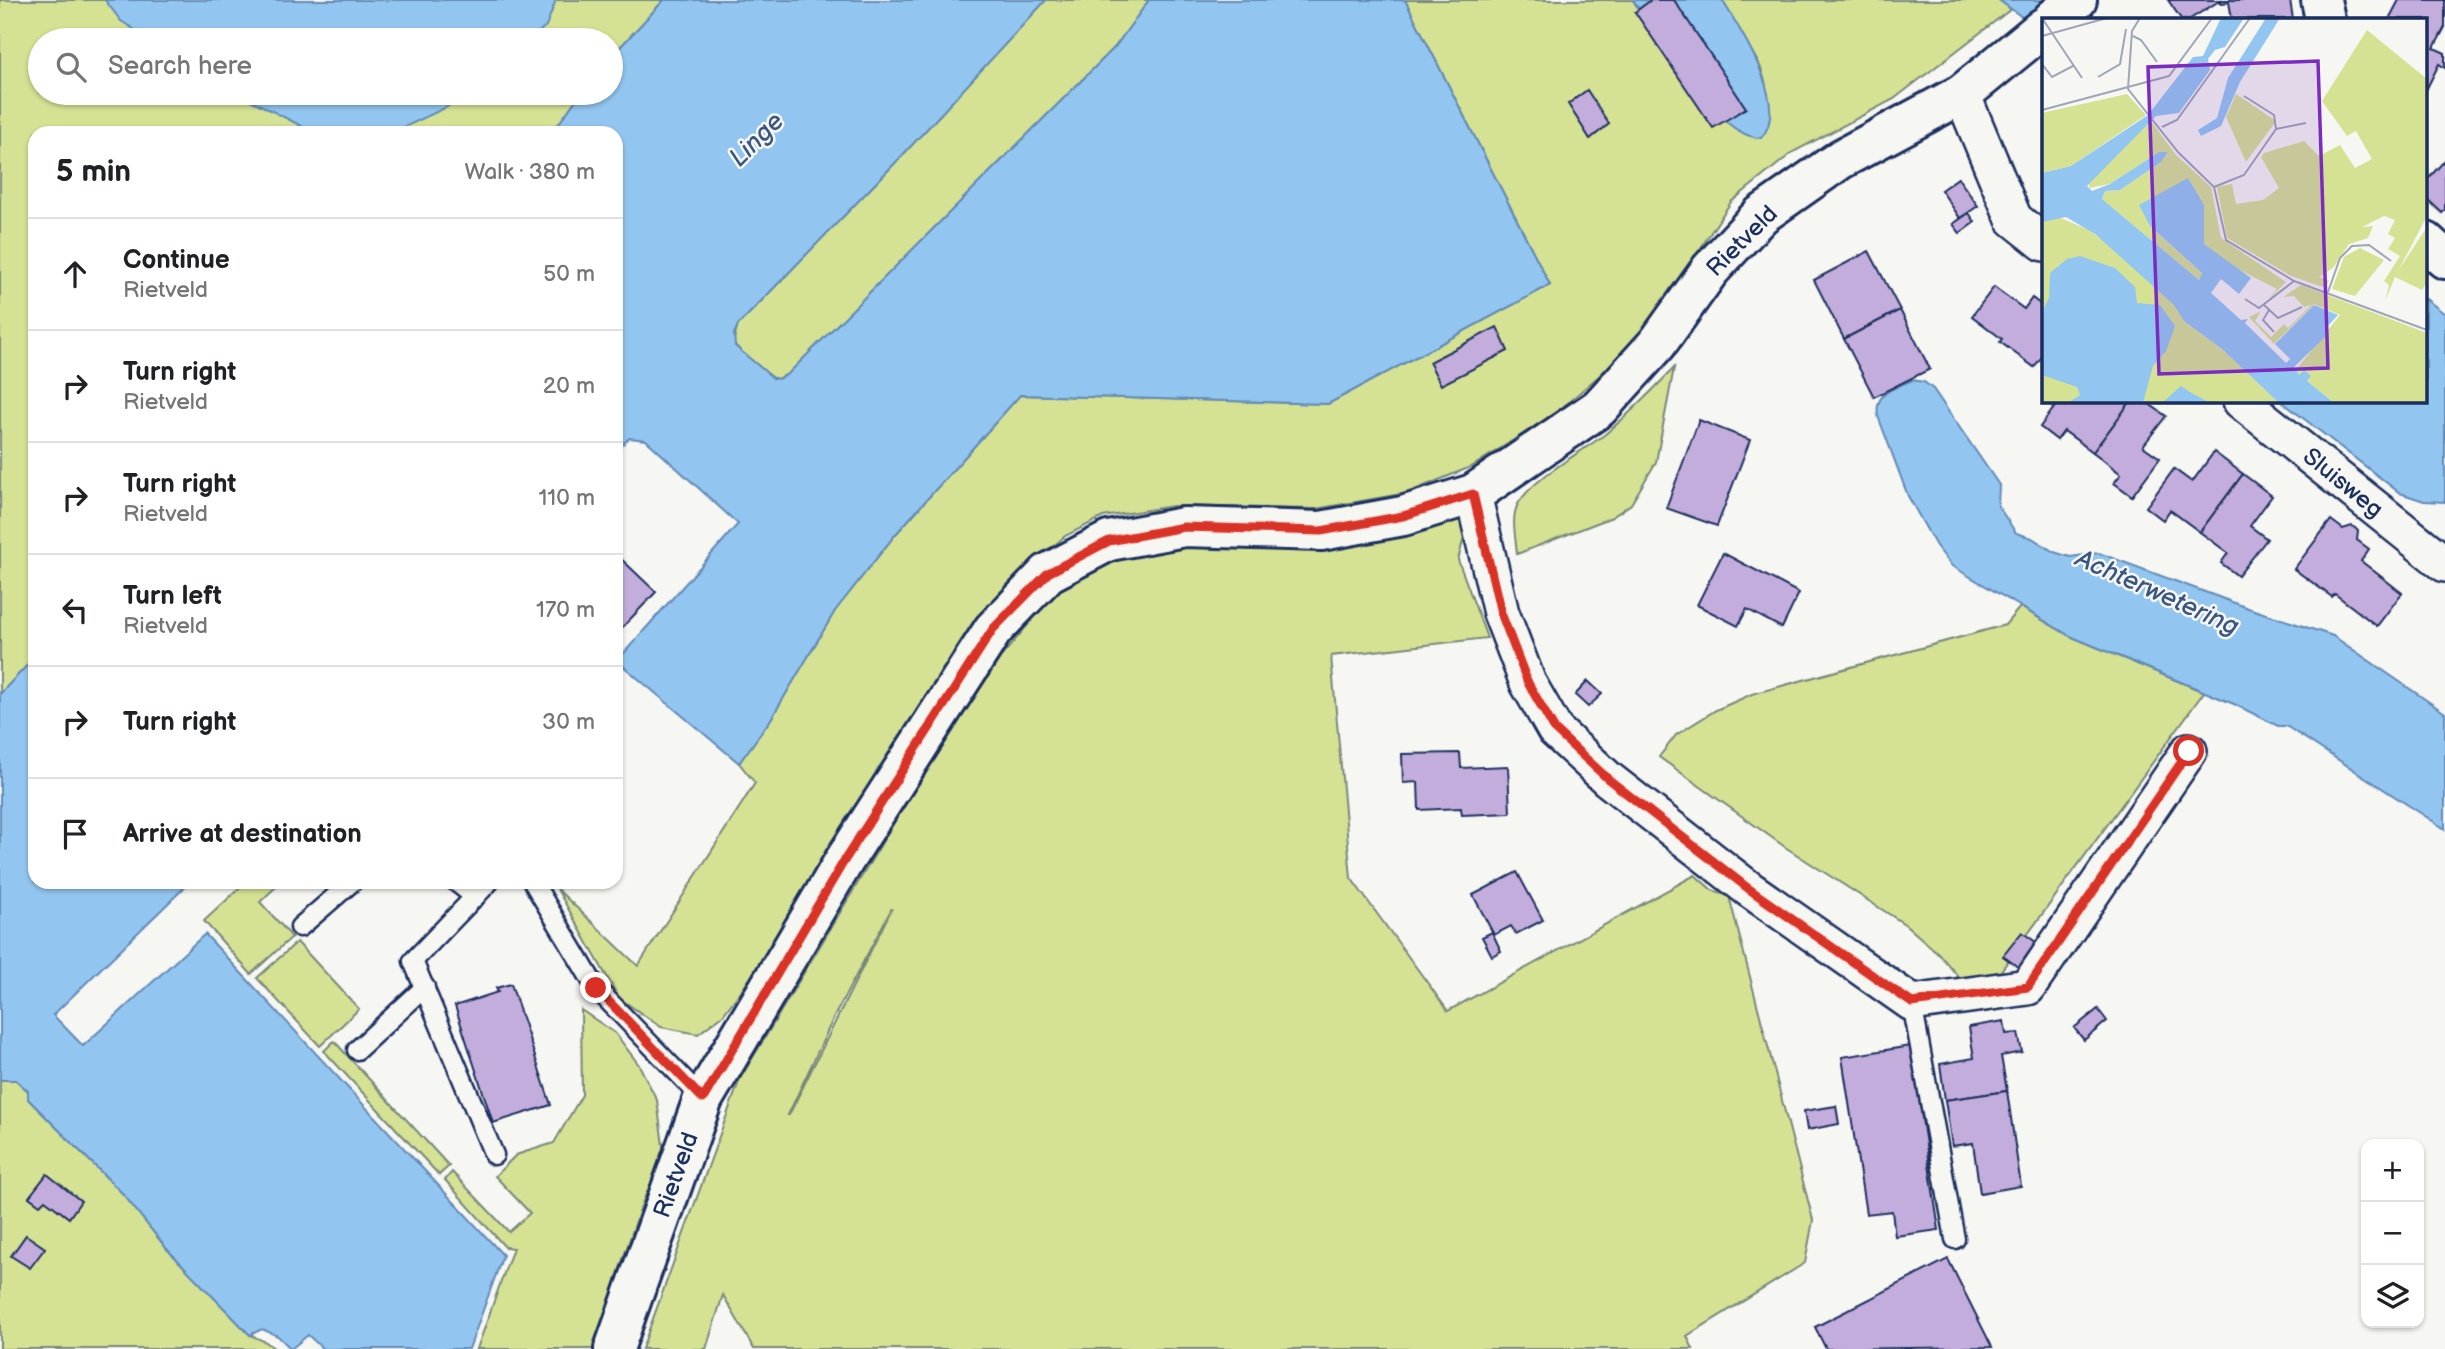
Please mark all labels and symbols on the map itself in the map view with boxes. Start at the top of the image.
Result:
inset map [2042,18,2428,402]
water label: Linge [723,106,791,174]
street label: Rietveld [1700,199,1784,283]
street label: Sluisweg [2297,442,2389,524]
water label: Achterwetering [2069,542,2243,643]
route start [2173,735,2204,766]
route end [580,972,611,1003]
street label: Rietveld [647,1128,705,1222]

